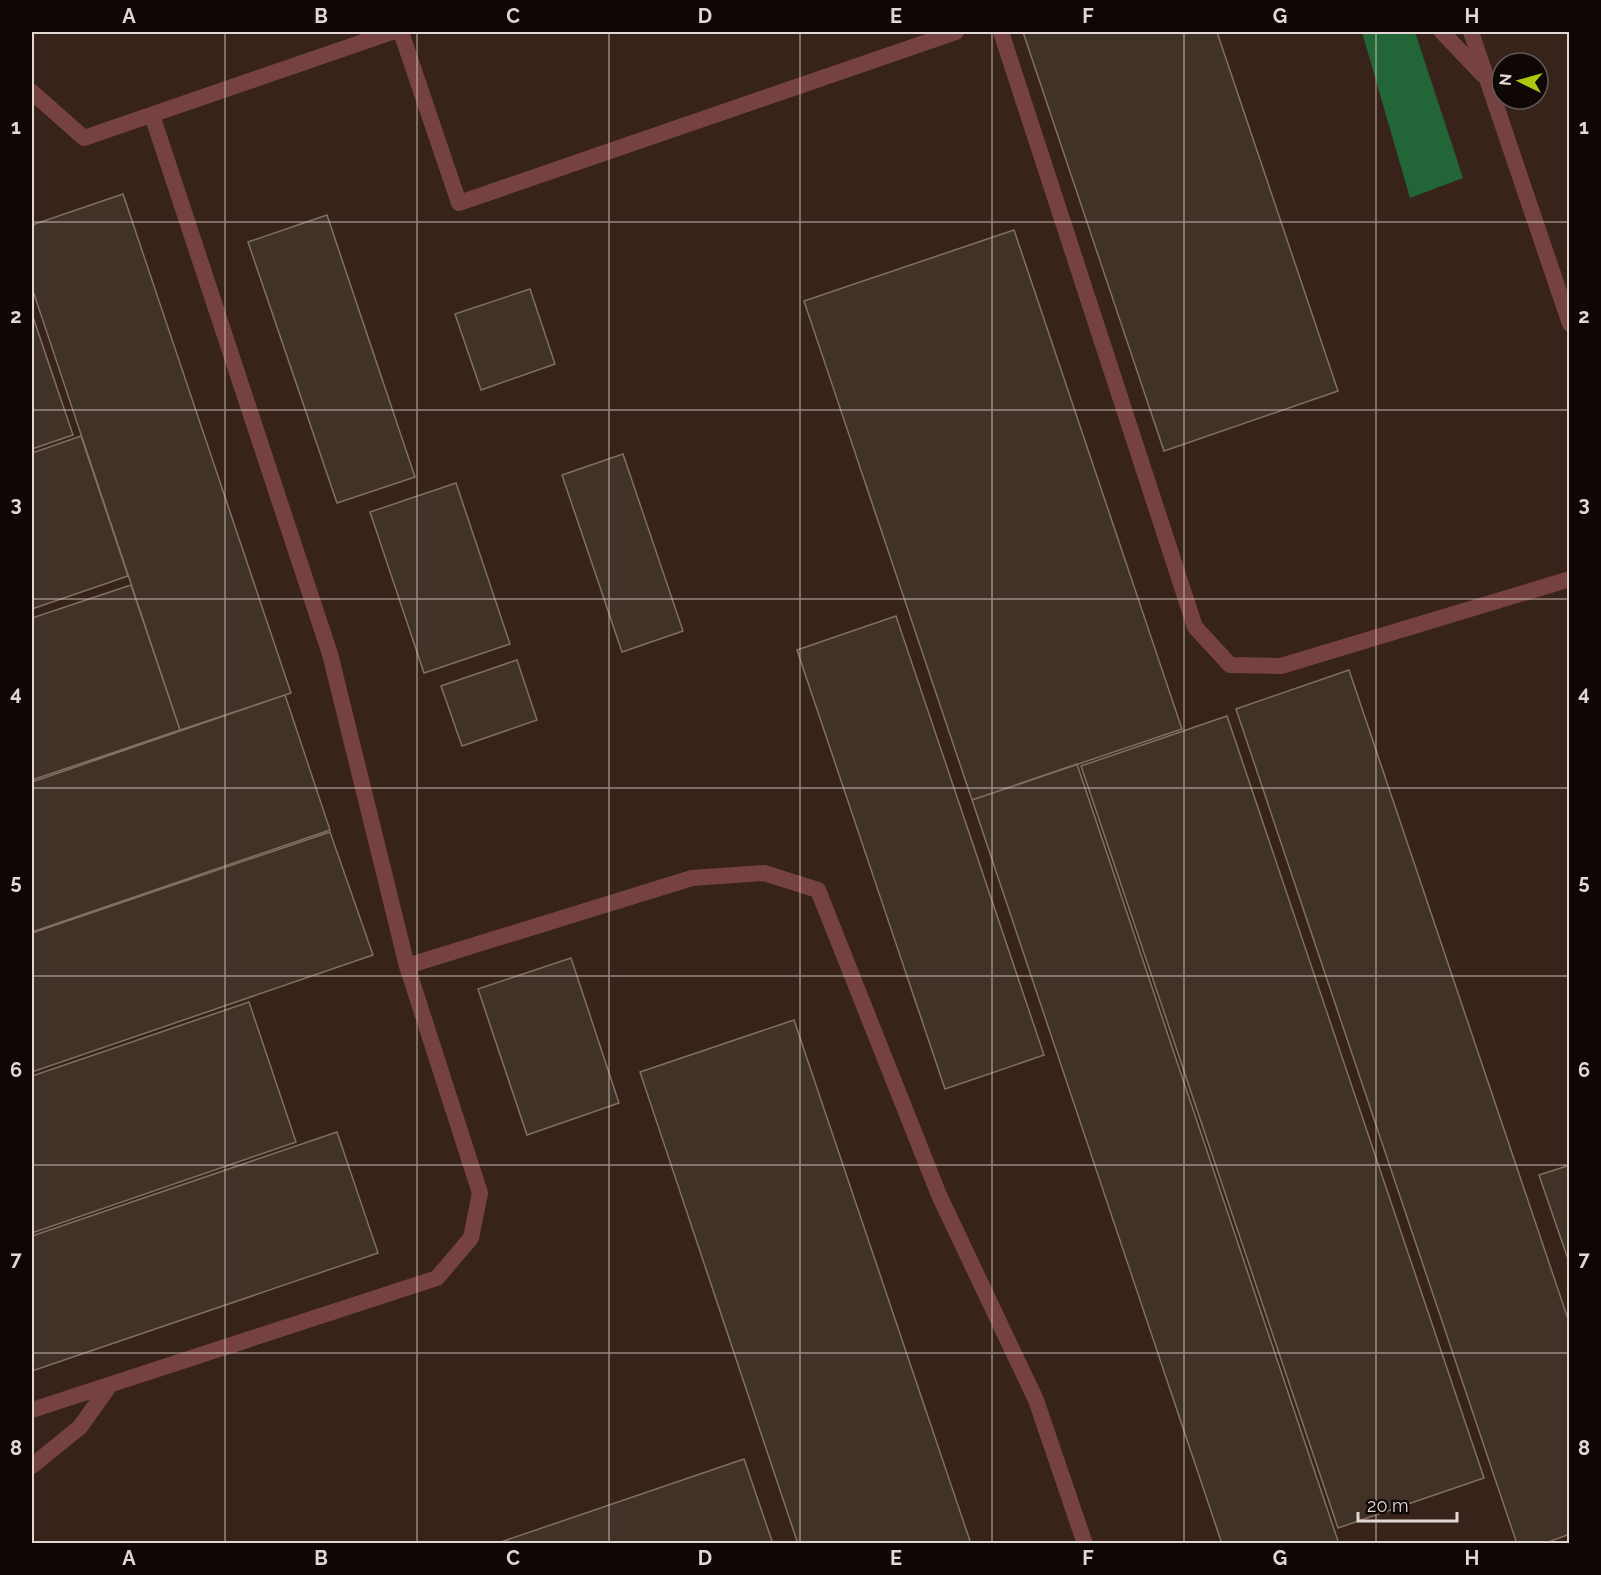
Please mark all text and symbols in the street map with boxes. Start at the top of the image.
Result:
text: A [122,4,136,28]
text: B [314,4,328,28]
text: C [506,4,520,28]
text: D [698,4,712,28]
text: E [890,4,902,28]
text: F [1082,4,1094,28]
text: G [1273,4,1287,28]
text: H [1465,4,1479,28]
north arrow [1490,51,1550,111]
text: N [1496,73,1516,87]
text: 1 [11,115,21,139]
text: 1 [1579,115,1589,139]
text: 2 [10,304,22,328]
text: 2 [1578,304,1590,328]
text: 3 [10,492,22,516]
text: 3 [1578,492,1590,516]
text: 4 [10,681,22,705]
text: 4 [1578,681,1590,705]
text: 5 [10,870,22,894]
text: 5 [1578,870,1590,894]
text: 6 [10,1058,22,1082]
text: 6 [1578,1058,1590,1082]
text: 7 [10,1247,22,1271]
text: 7 [1578,1247,1590,1271]
text: 8 [10,1436,22,1460]
text: 8 [1578,1436,1590,1460]
scale bar [1358,1485,1457,1523]
text: 20 m [1367,1495,1409,1516]
text: A [122,1546,136,1570]
text: B [314,1546,328,1570]
text: C [506,1546,520,1570]
text: D [698,1546,712,1570]
text: E [890,1546,902,1570]
text: F [1082,1546,1094,1570]
text: G [1273,1546,1287,1570]
text: H [1465,1546,1479,1570]

